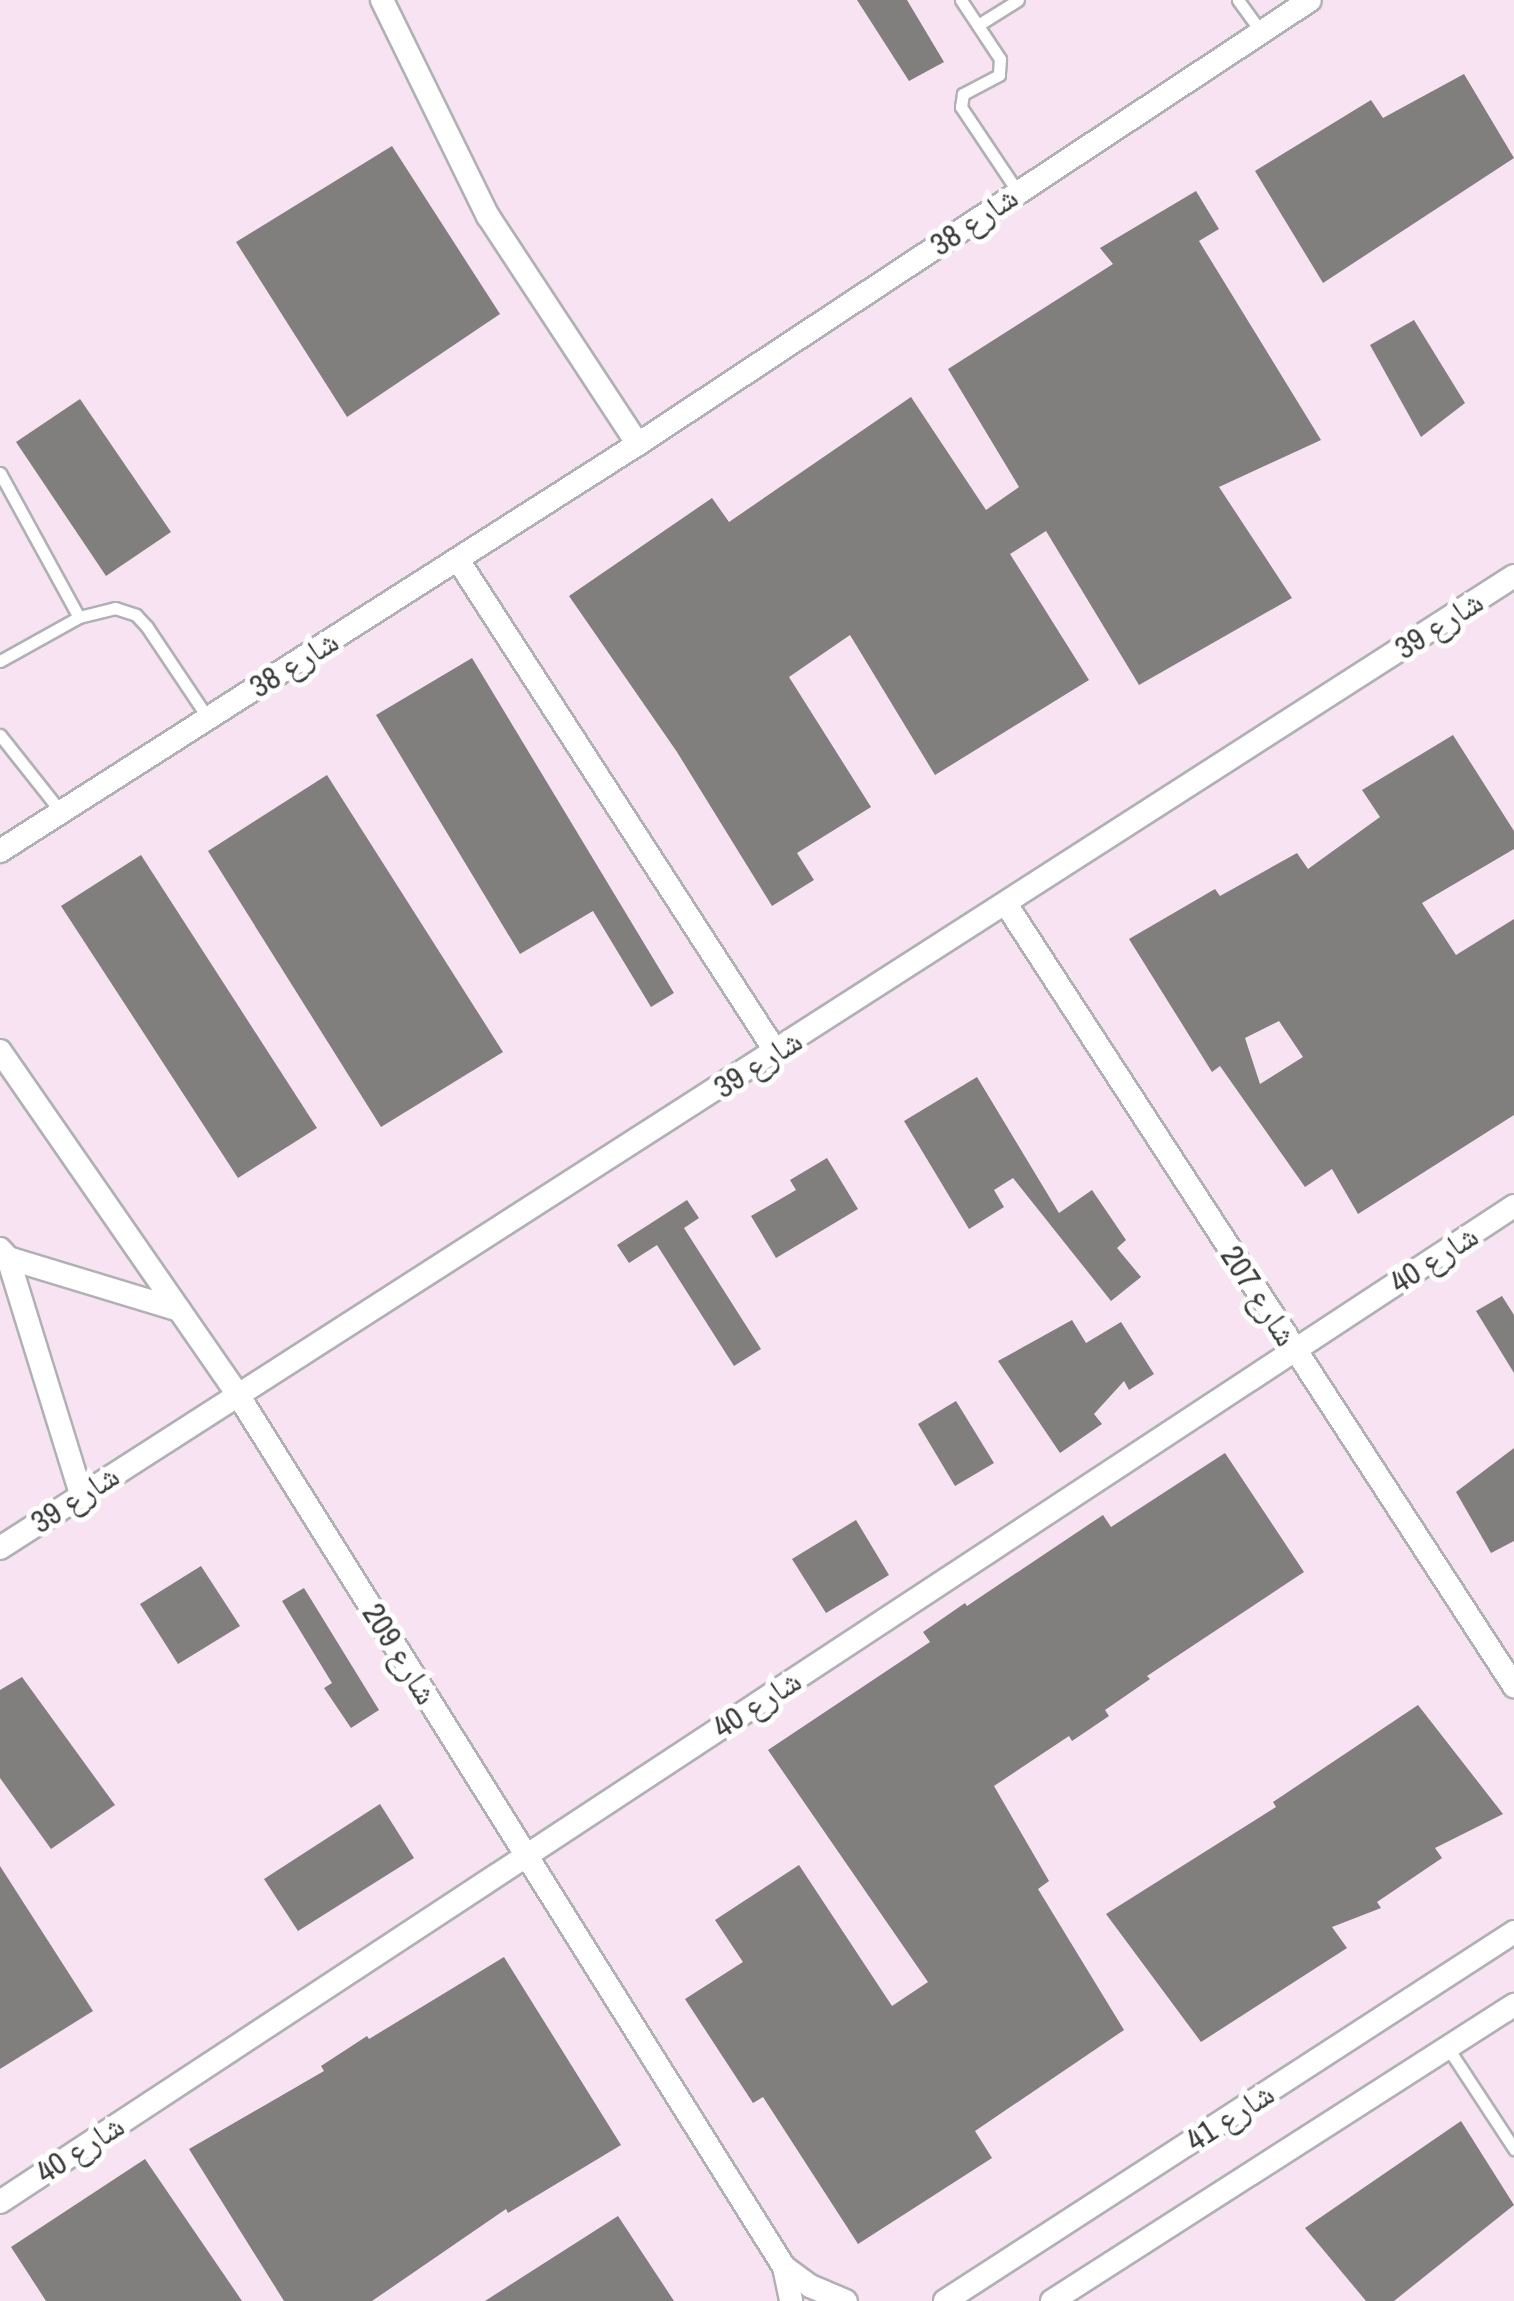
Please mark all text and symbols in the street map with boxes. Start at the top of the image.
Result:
street label: شارع 38 [923,178,1025,264]
street label: شارع 39 [1388,582,1490,668]
street label: شارع 38 [243,622,345,706]
street label: شارع 39 [707,1021,809,1107]
street label: شارع 40 [1383,1216,1485,1302]
street label: شارع 207 [1212,1239,1306,1353]
street label: شارع 39 [24,1456,126,1542]
street label: شارع 209 [354,1596,446,1712]
street label: شارع 40 [706,1661,808,1747]
street label: شارع 41 [1179,2074,1281,2160]
street label: شارع 40 [29,2106,131,2192]

